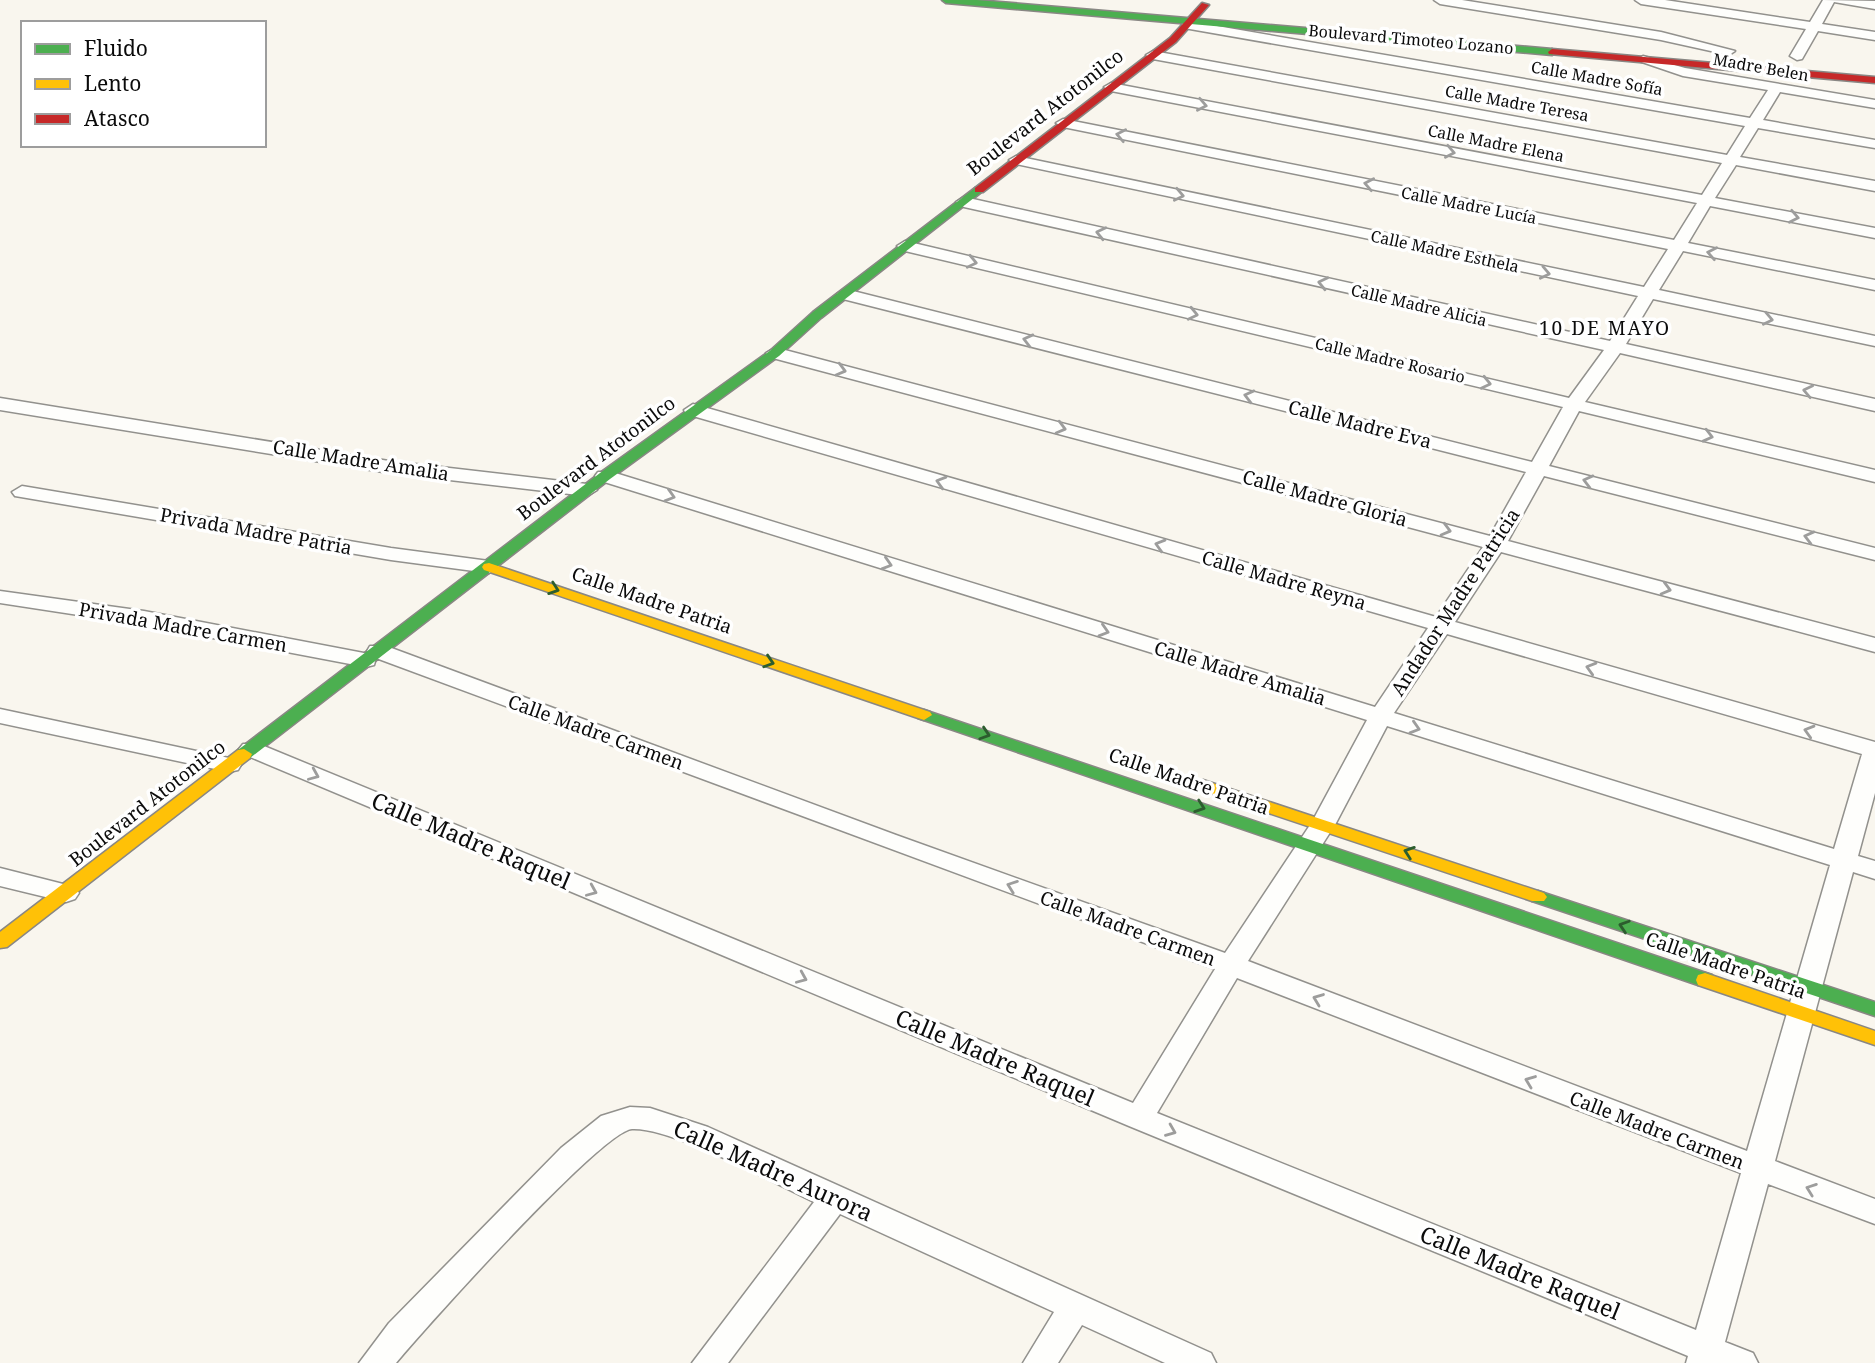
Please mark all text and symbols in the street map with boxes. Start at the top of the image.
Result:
street label: Boulevard Timoteo Lozano [1307,19,1515,59]
legend [21,21,266,147]
text: Fluido [84,34,148,62]
street label: Boulevard Atotonilco [961,43,1129,181]
street label: Madre Belen [1711,48,1811,86]
street label: Calle Madre Sofía [1529,56,1665,100]
text: Lento [84,69,141,97]
street label: Calle Madre Teresa [1443,80,1591,126]
one-way arrow [1196,97,1208,112]
text: Atasco [84,104,150,132]
street label: Calle Madre Elena [1426,119,1566,167]
one-way arrow [1116,128,1127,143]
one-way arrow [1444,144,1456,159]
one-way arrow [1363,178,1375,193]
street label: Calle Madre Lucía [1399,181,1539,229]
one-way arrow [1173,186,1185,201]
one-way arrow [1788,209,1800,224]
street label: Calle Madre Esthela [1369,225,1521,277]
one-way arrow [1095,226,1107,241]
one-way arrow [1706,246,1718,261]
one-way arrow [966,254,978,268]
one-way arrow [1539,264,1551,279]
one-way arrow [1317,277,1329,291]
street label: Calle Madre Alicia [1349,279,1489,331]
one-way arrow [1187,306,1199,320]
one-way arrow [1762,311,1774,326]
district label: 10 DE MAYO [1539,315,1671,341]
street label: Calle Madre Rosario [1313,332,1467,388]
one-way arrow [1022,334,1034,348]
one-way arrow [835,362,847,376]
one-way arrow [1480,375,1492,389]
one-way arrow [1802,384,1814,399]
street label: Boulevard Atotonilco [512,390,680,526]
one-way arrow [1243,390,1255,404]
street label: Calle Madre Eva [1286,394,1434,454]
one-way arrow [1055,420,1067,435]
one-way arrow [1701,427,1713,442]
street label: Calle Madre Amalia [271,433,451,487]
street label: Calle Madre Gloria [1240,463,1410,533]
one-way arrow [1583,475,1595,489]
one-way arrow [936,476,948,490]
one-way arrow [663,488,675,503]
street label: Privada Madre Patria [158,501,354,561]
street label: Andador Madre Patricia [1385,503,1525,701]
one-way arrow [1440,522,1452,537]
one-way arrow [1803,531,1815,545]
one-way arrow [1154,538,1166,553]
street label: Calle Madre Reyna [1199,544,1369,616]
one-way arrow [881,555,893,570]
street label: Calle Madre Patria [568,560,736,640]
one-way arrow [547,581,559,595]
one-way arrow [1660,581,1672,595]
street label: Privada Madre Carmen [77,596,289,658]
one-way arrow [1098,623,1110,637]
street label: Calle Madre Amalia [1151,635,1329,711]
one-way arrow [763,654,775,668]
one-way arrow [1585,662,1597,677]
street label: Calle Madre Carmen [505,688,687,776]
one-way arrow [1408,720,1421,734]
one-way arrow [1804,725,1816,739]
one-way arrow [978,726,991,740]
street label: Boulevard Atotonilco [63,734,231,872]
street label: Calle Madre Patria [1105,741,1273,821]
one-way arrow [307,767,319,781]
street label: Calle Madre Raquel [367,784,576,897]
one-way arrow [1194,799,1206,813]
one-way arrow [1403,846,1415,860]
one-way arrow [1007,880,1019,894]
one-way arrow [585,883,597,897]
street label: Calle Madre Carmen [1037,884,1219,972]
one-way arrow [1619,919,1631,934]
street label: Calle Madre Patria [1642,925,1810,1005]
one-way arrow [795,970,807,984]
one-way arrow [1312,993,1324,1007]
street label: Calle Madre Raquel [891,1001,1100,1114]
one-way arrow [1525,1075,1537,1089]
street label: Calle Madre Carmen [1566,1085,1748,1175]
street label: Calle Madre Aurora [669,1112,878,1228]
one-way arrow [1164,1123,1176,1137]
one-way arrow [1806,1183,1818,1197]
street label: Calle Madre Raquel [1415,1217,1625,1327]

